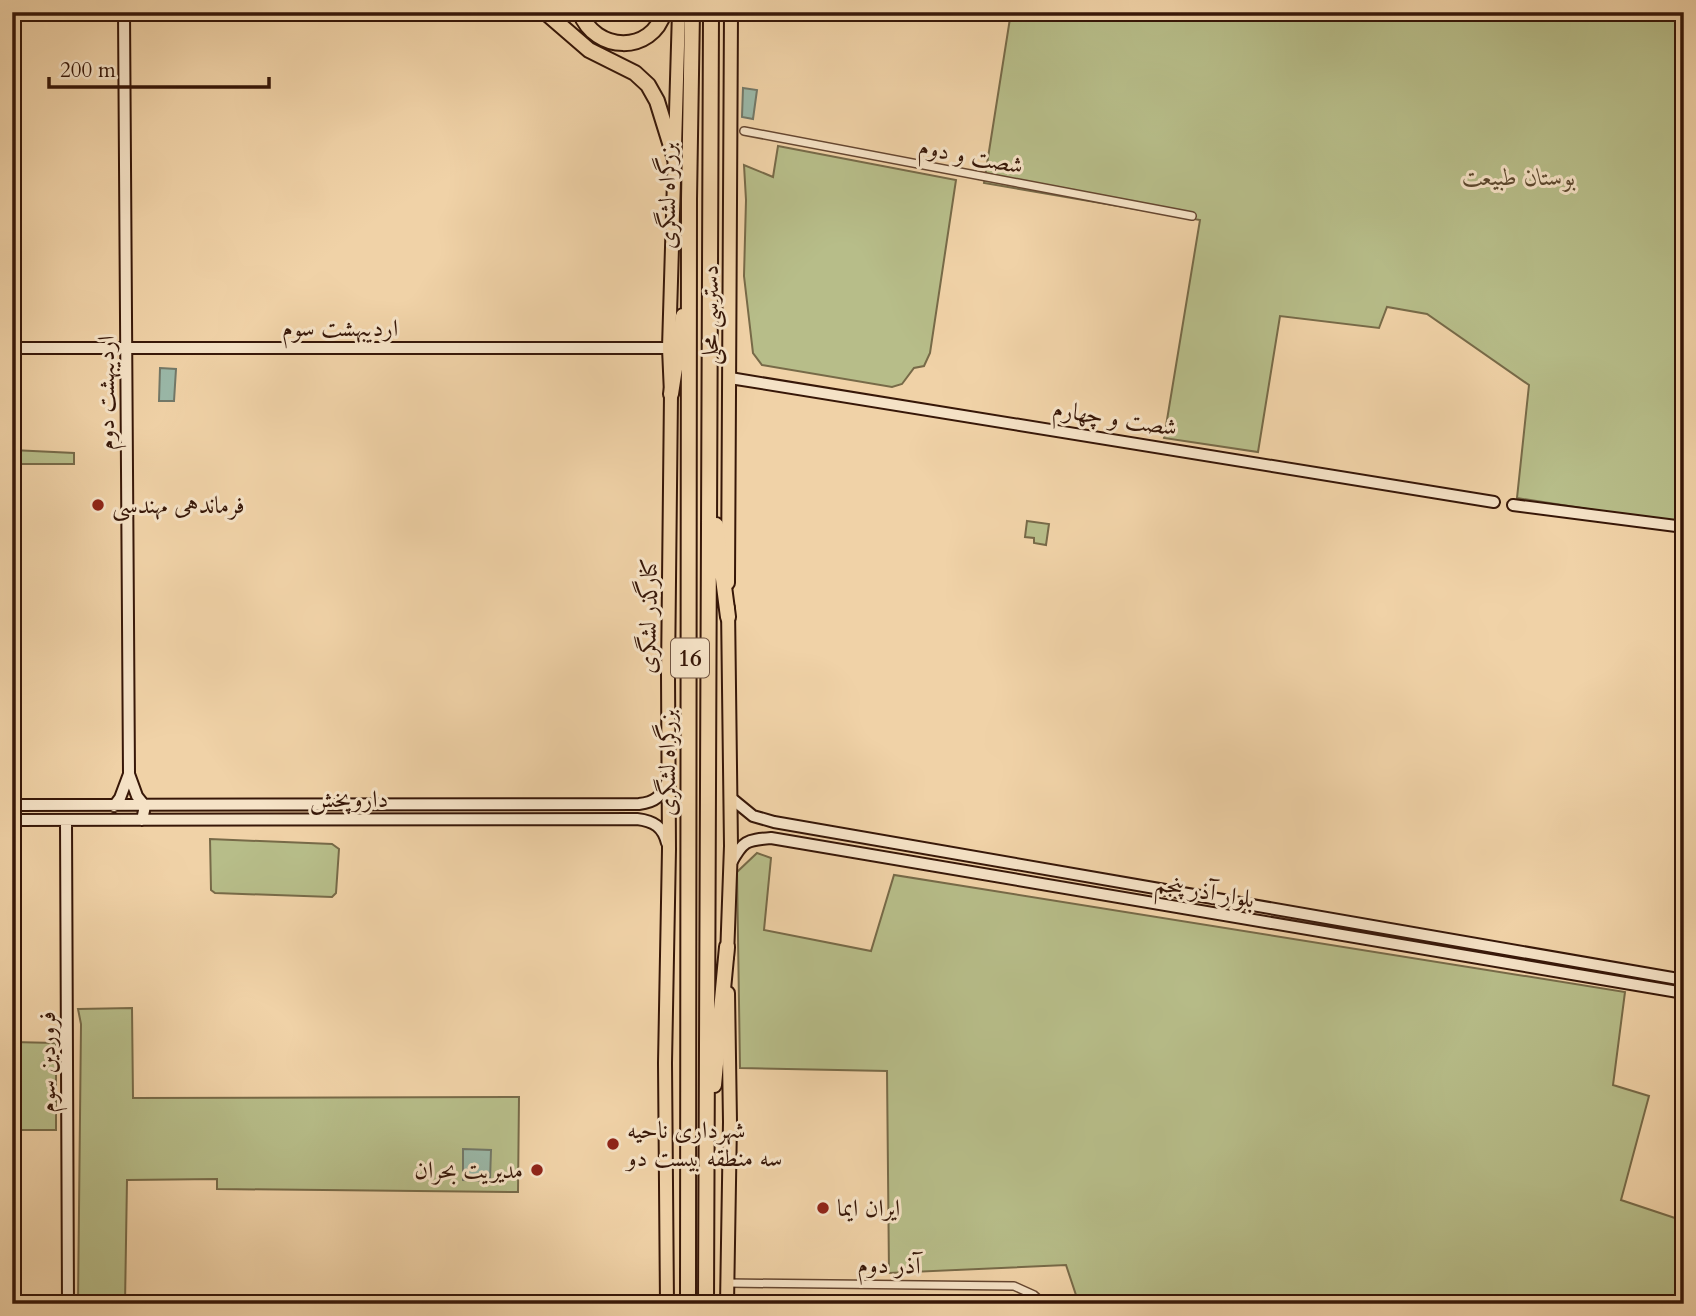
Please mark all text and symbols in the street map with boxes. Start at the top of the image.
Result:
scale bar [49,46,270,90]
text: 200 m [60,56,116,85]
street label: شصت و دوم [915,130,1026,187]
street label: بزرگراه لشگری [651,143,684,249]
park label: بوستان طبیعت [1462,161,1576,194]
street label: دسترسی محلی [694,265,727,365]
street label: اردیبهشت سوم [282,312,398,349]
street label: اردیبهشت دوم [90,336,127,450]
street label: شصت و چهارم [1050,392,1180,449]
place label: فرماندهی مهندسی [112,489,244,522]
marker: فرماندهی مهندسی [90,497,106,513]
street label: کنارگذر لشگری [630,558,666,674]
road number: 16 [671,638,709,678]
street label: بزرگراه لشگری [651,710,684,816]
street label: داروپخش [310,783,388,816]
street label: بلوار آذر پنجم [1152,867,1257,921]
street label: فروردین سوم [31,1011,68,1113]
place label: شهرداری ناحیه سه منطقه بیست دو [624,1114,782,1175]
marker: شهرداری ناحیه سه منطقه بیست دو [605,1136,621,1152]
place label: مدیریت بحران [414,1154,523,1187]
marker: مدیریت بحران [529,1162,545,1178]
place label: ایران ایما [837,1192,900,1225]
marker: ایران ایما [815,1200,831,1216]
street label: آذر دوم [857,1248,924,1287]

